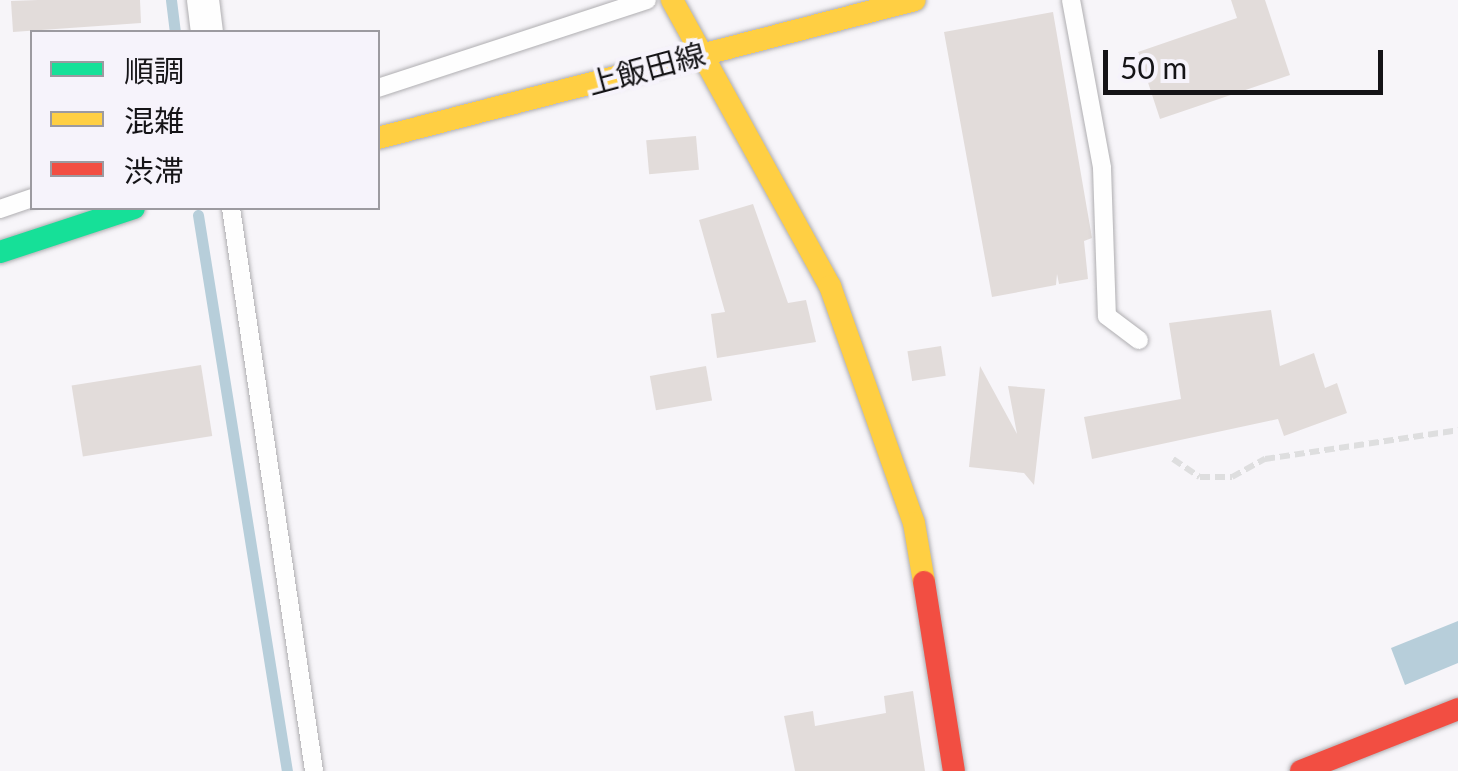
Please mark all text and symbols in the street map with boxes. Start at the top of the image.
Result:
legend [30,30,380,210]
scale bar [1108,30,1388,92]
street label: 上飯田線 [583,35,709,101]
text: 50 m [1120,49,1187,85]
text: 順調 [124,52,184,88]
text: 混雑 [124,102,184,138]
text: 渋滞 [124,152,184,188]

